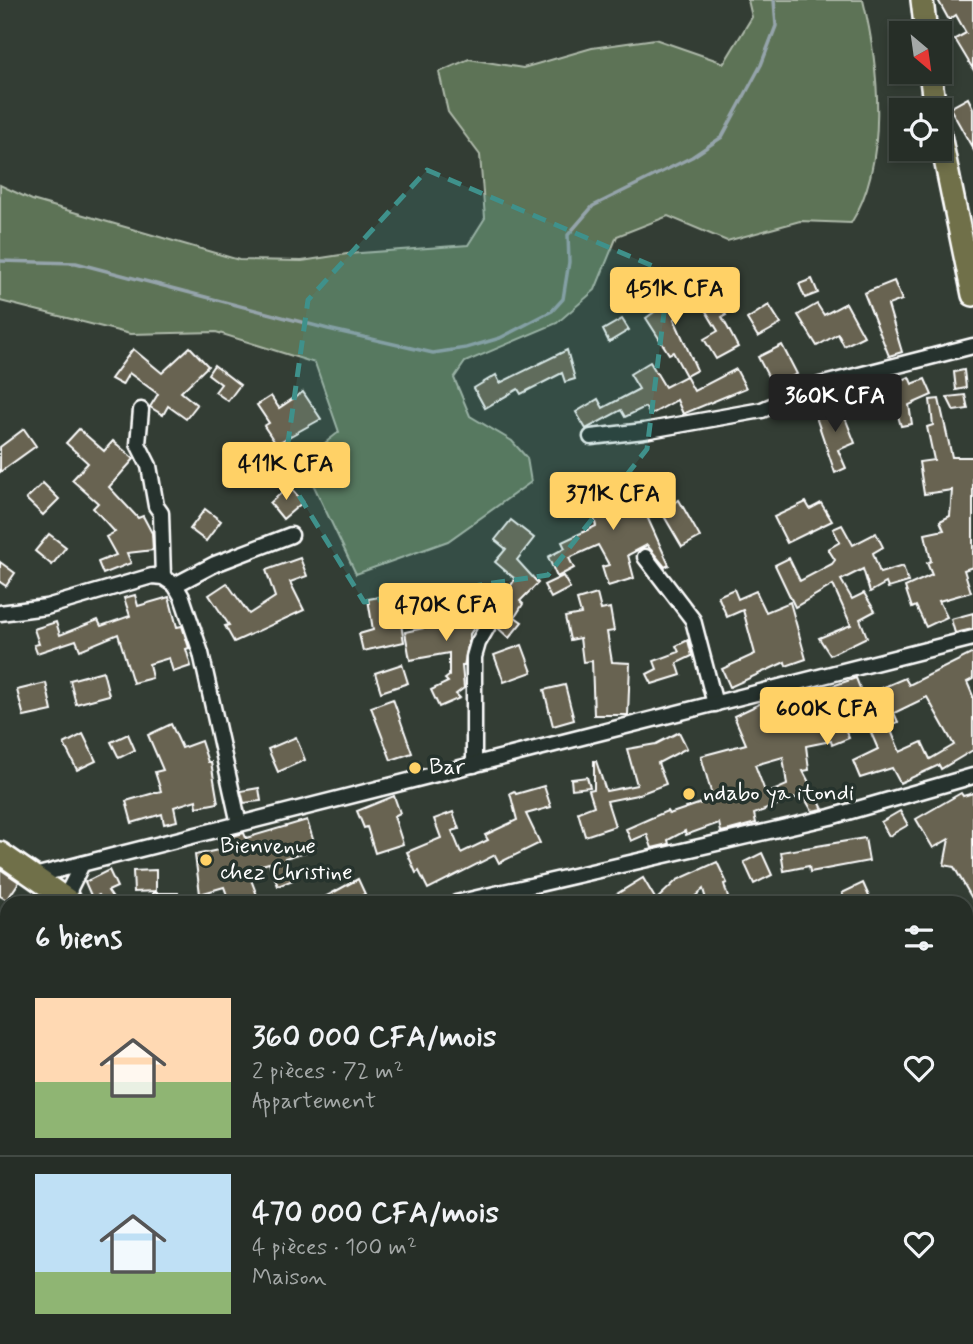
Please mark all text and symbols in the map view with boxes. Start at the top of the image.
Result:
north arrow [889,21,952,84]
map controls [889,21,952,161]
button: locate [889,98,952,161]
pin: 451K CFA [603,268,747,327]
text: 451K CFA [626,275,724,305]
pin: 360K CFA [763,374,907,434]
text: 360K CFA [785,382,885,412]
pin: 411K CFA [214,442,358,502]
text: 411K CFA [238,450,334,480]
pin: 371K CFA [541,472,685,532]
text: 371K CFA [566,480,660,510]
pin: 470K CFA [374,584,518,643]
text: 470K CFA [395,591,497,621]
pin: 600K CFA [755,688,899,747]
text: 600K CFA [776,695,878,725]
place label: Bar [429,753,465,783]
marker: Bar [407,760,423,776]
place label: ndabo ya itondi [703,779,854,809]
marker: ndabo ya itondi [681,786,697,802]
place label: Bienvenue chez Christine [220,832,353,888]
marker: Bienvenue chez Christine [198,852,214,868]
text: 6 biens [35,919,122,958]
icon: filters [900,919,938,957]
text: 360 000 CFA/mois [252,1018,496,1057]
icon: home [91,1026,175,1110]
icon: heart [900,1049,938,1087]
text: 2 pièces · 72 m² [252,1057,404,1087]
text: Appartement [252,1087,376,1117]
text: 470 000 CFA/mois [252,1194,499,1233]
icon: home [91,1202,175,1286]
icon: heart [900,1225,938,1263]
text: 4 pièces · 100 m² [252,1233,417,1263]
text: Maison [252,1263,327,1293]

